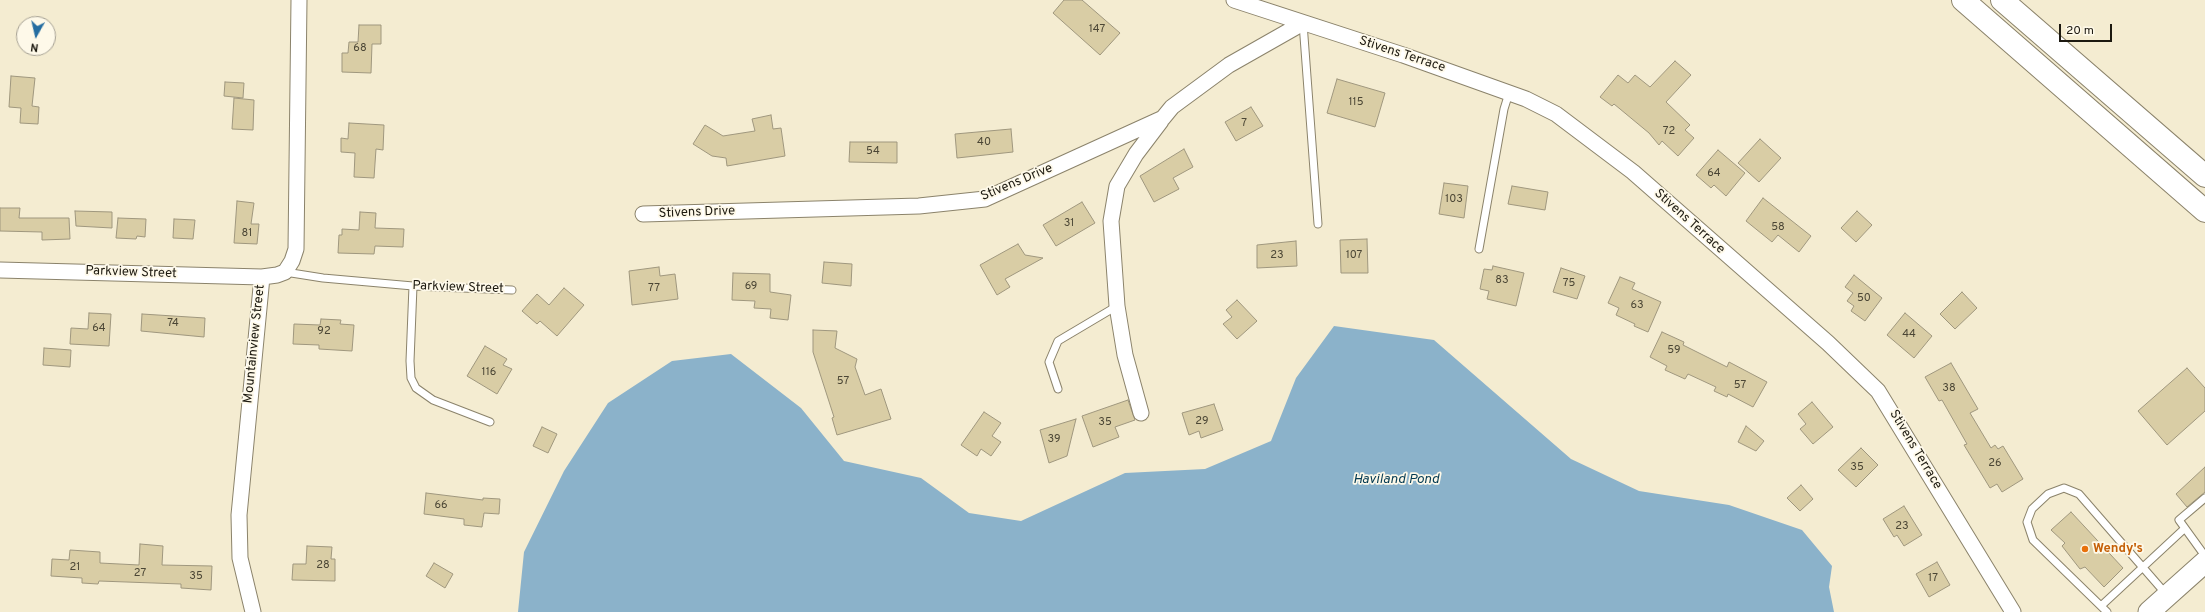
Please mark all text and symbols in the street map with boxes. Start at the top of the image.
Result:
north arrow [16,16,56,56]
scale bar [2061,16,2114,42]
house number: 147 [1089,23,1105,37]
text: 20 m [2066,23,2094,39]
street label: Stivens Terrace [1357,34,1447,76]
text: N [30,39,39,54]
house number: 68 [353,42,367,56]
house number: 115 [1348,96,1364,110]
house number: 7 [1241,117,1247,131]
house number: 72 [1663,125,1675,139]
house number: 40 [977,136,991,150]
house number: 54 [866,145,880,159]
street label: Stivens Drive [979,161,1055,205]
house number: 64 [1707,167,1721,181]
street label: Stivens Terrace [1650,186,1728,258]
house number: 103 [1445,193,1463,207]
street label: Stivens Drive [658,204,736,222]
house number: 31 [1064,217,1074,231]
house number: 58 [1771,221,1785,235]
house number: 81 [242,227,252,241]
house number: 23 [1270,249,1284,263]
house number: 107 [1346,249,1362,263]
street label: Parkview Street [85,264,177,282]
house number: 83 [1495,274,1509,288]
house number: 75 [1563,277,1575,291]
street label: Parkview Street [412,279,504,297]
house number: 69 [745,280,757,294]
house number: 77 [648,282,660,296]
street label: Mountainview Street [241,284,269,404]
house number: 50 [1857,292,1871,306]
house number: 63 [1630,299,1644,313]
house number: 74 [167,317,179,331]
house number: 64 [92,322,106,336]
house number: 92 [317,325,331,339]
house number: 44 [1902,328,1916,342]
house number: 59 [1667,344,1681,358]
house number: 116 [482,366,496,380]
house number: 57 [837,375,849,389]
house number: 57 [1734,379,1746,393]
house number: 38 [1942,382,1956,396]
street label: Stivens Terrace [1885,408,1945,492]
house number: 29 [1195,415,1209,429]
house number: 35 [1098,416,1112,430]
house number: 39 [1048,433,1060,447]
house number: 26 [1988,457,2002,471]
house number: 35 [1850,461,1864,475]
water label: Haviland Pond [1353,472,1439,488]
house number: 66 [434,499,448,513]
house number: 23 [1895,520,1909,534]
place label: Wendy's [2093,541,2143,557]
marker: Wendy's [2080,544,2090,554]
house number: 28 [316,559,330,573]
house number: 21 [70,561,80,575]
house number: 27 [134,567,146,581]
house number: 35 [189,570,203,584]
house number: 17 [1928,572,1938,586]

